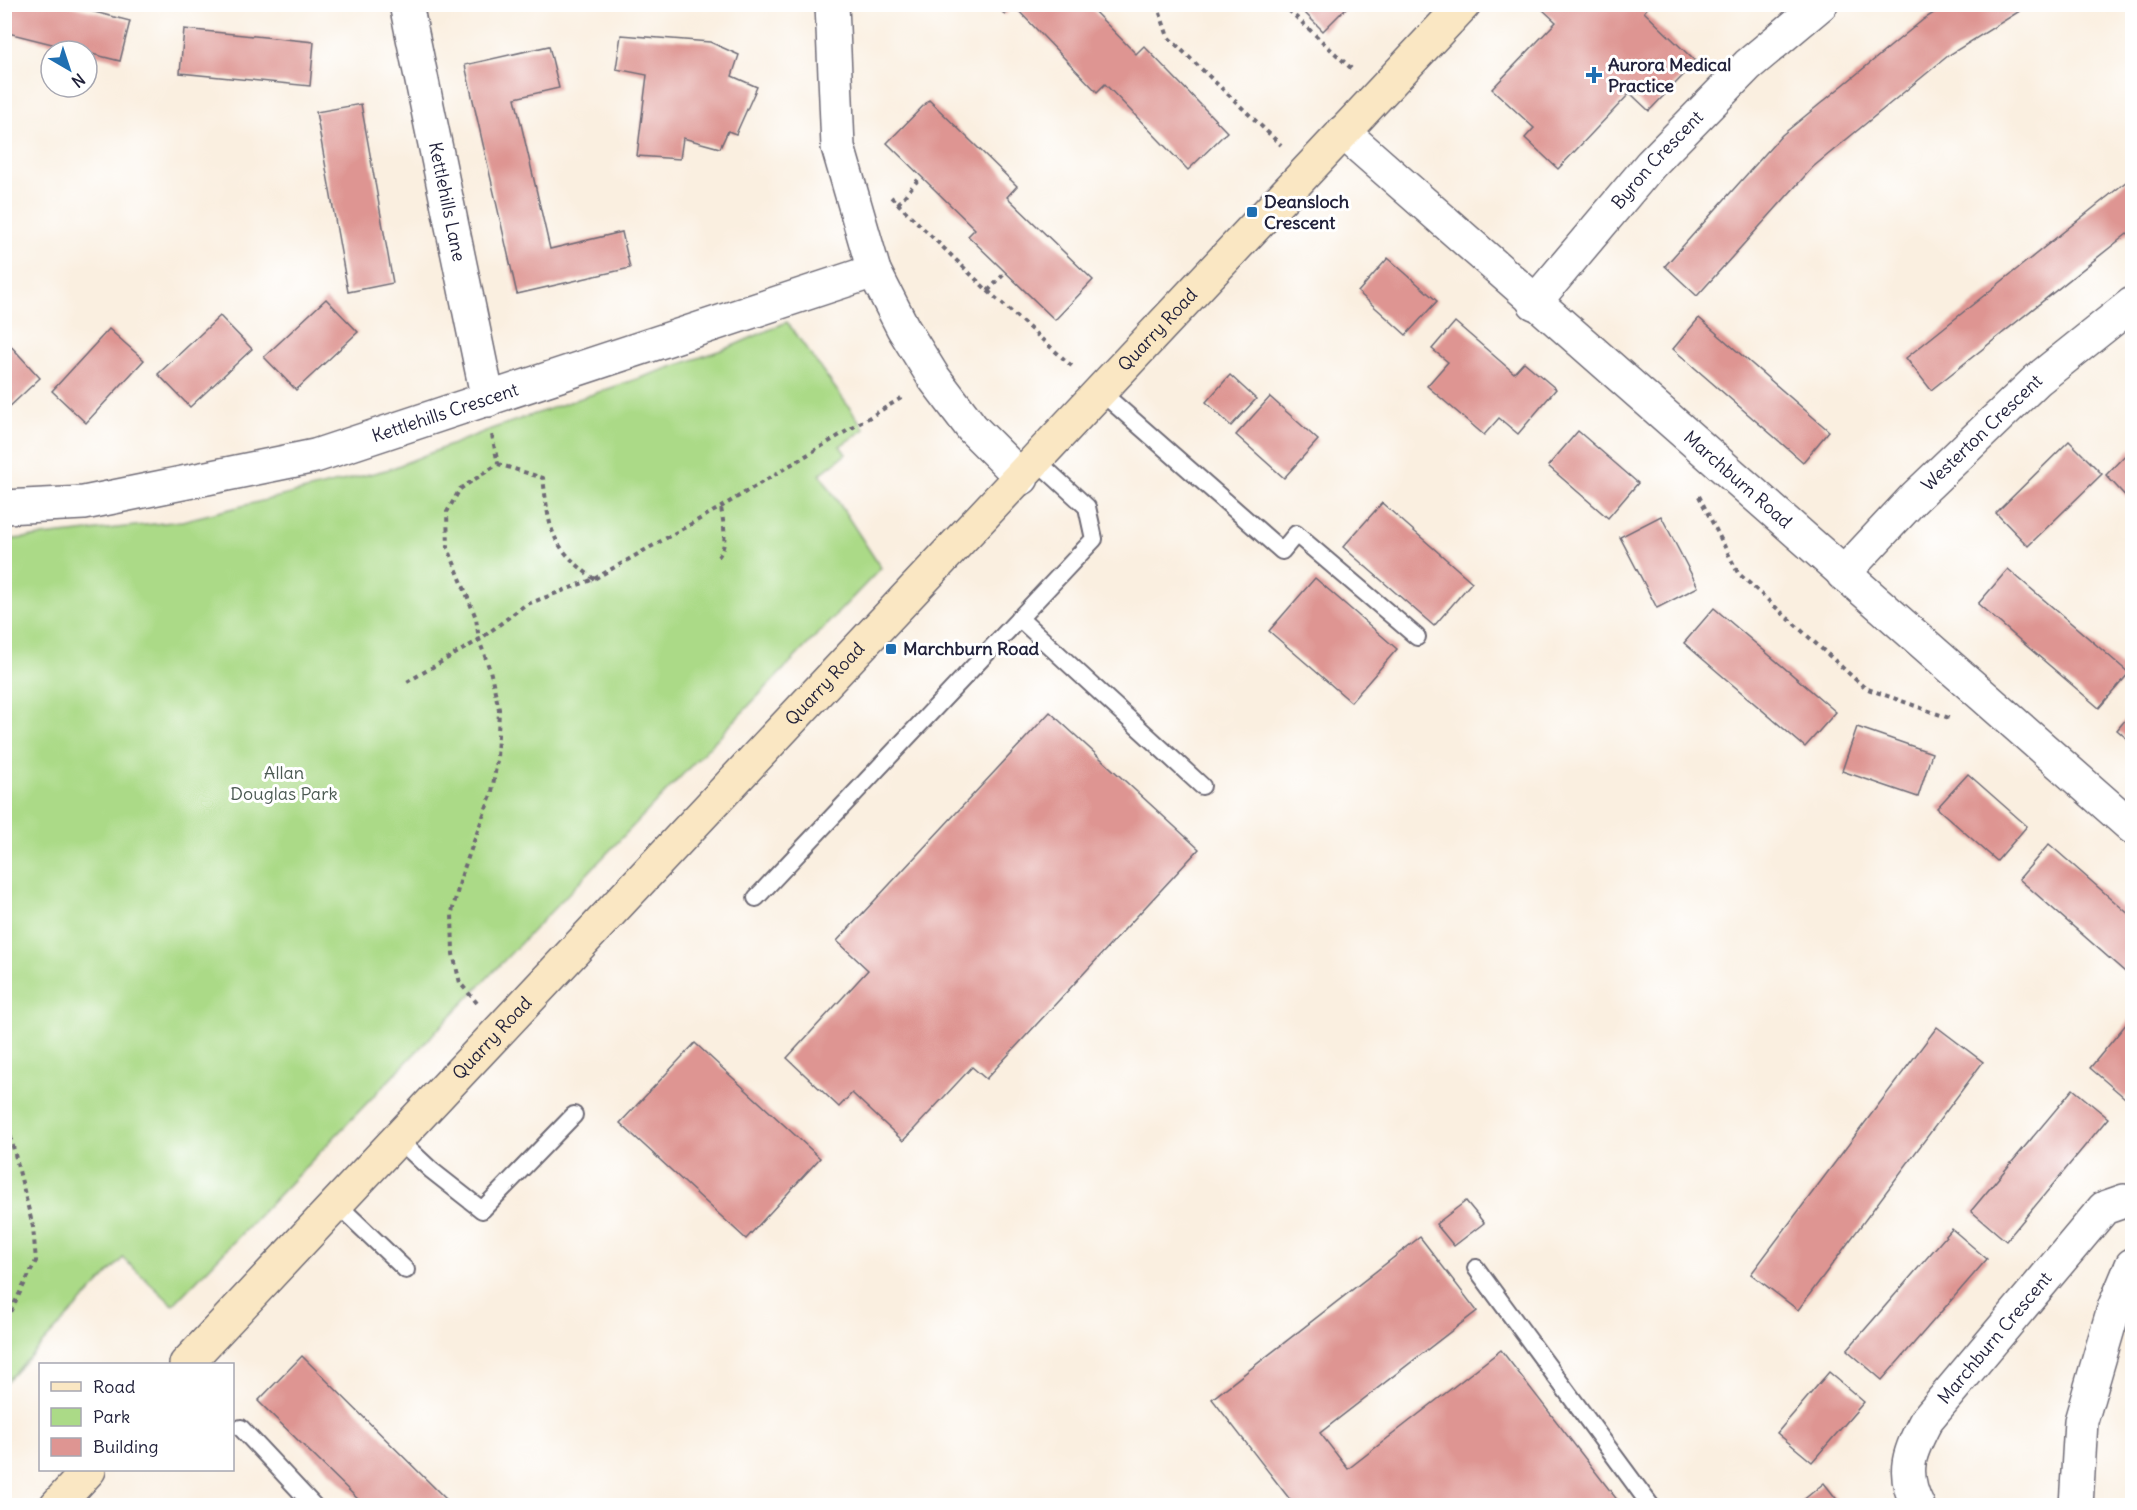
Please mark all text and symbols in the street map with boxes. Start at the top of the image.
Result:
north arrow [39,39,99,99]
place label: Aurora Medical Practice [1608,53,1731,97]
marker: Aurora Medical Practice [1585,66,1603,84]
text: N [68,69,89,92]
street label: Byron Crescent [1606,106,1708,213]
street label: Kettlehills Lane [424,140,471,263]
place label: Deansloch Crescent [1264,190,1350,234]
marker: Deansloch Crescent [1245,205,1259,219]
street label: Quarry Road [1113,283,1202,376]
street label: Westerton Crescent [1916,369,2047,496]
street label: Kettlehills Crescent [369,378,521,447]
street label: Marchburn Road [1679,426,1797,533]
street label: Quarry Road [780,637,869,730]
place label: Marchburn Road [903,637,1040,660]
marker: Marchburn Road [884,642,898,656]
park label: Allan Douglas Park [230,761,338,805]
street label: Quarry Road [447,991,537,1084]
street label: Marchburn Crescent [1933,1267,2056,1408]
legend [39,1363,234,1471]
text: Road [93,1375,136,1398]
text: Park [93,1405,130,1428]
text: Building [93,1435,158,1458]

